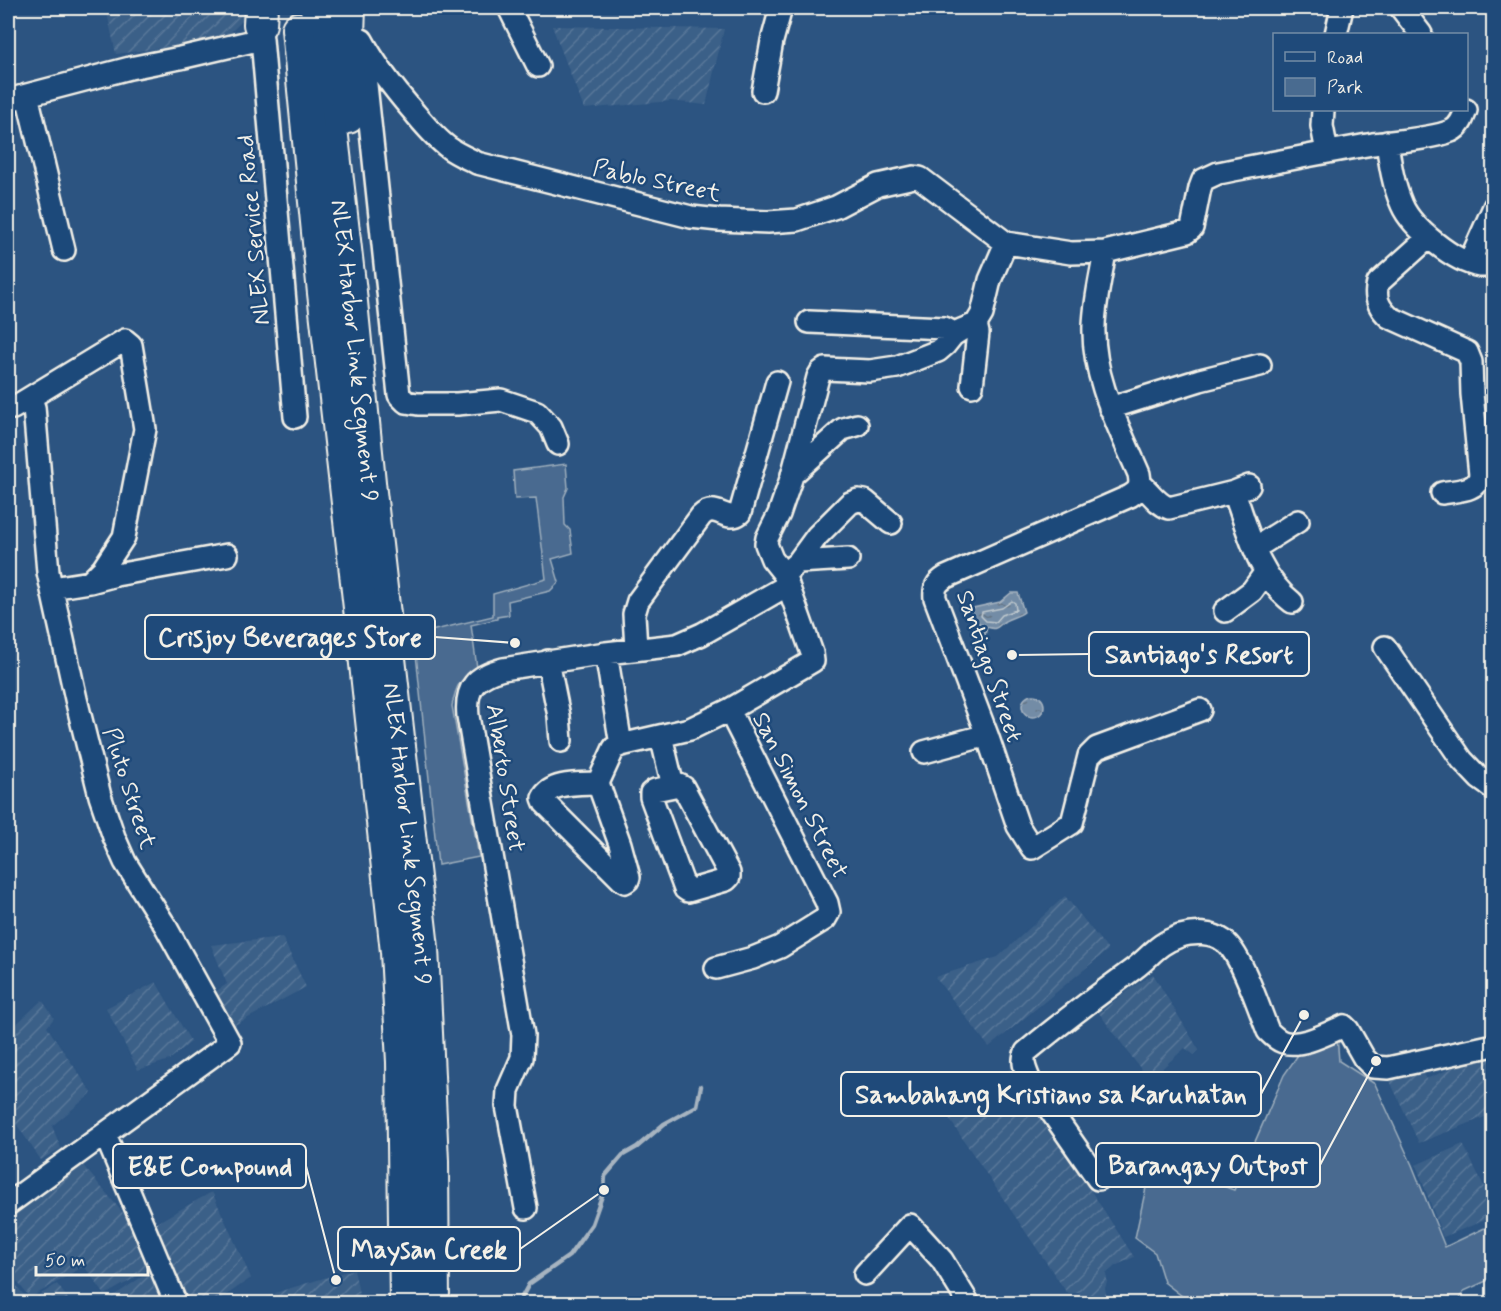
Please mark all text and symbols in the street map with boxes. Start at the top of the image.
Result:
legend [1273,33,1468,111]
text: Road [1327,46,1363,70]
text: Park [1327,76,1363,100]
street label: NLEX Service Road [231,133,278,326]
street label: Pablo Street [590,153,723,210]
street label: NLEX Harbor Link Segment 9 [322,198,385,504]
street label: Santiago Street [948,586,1029,747]
callout: Crisjoy Beverages Store [145,615,435,659]
text: Crisjoy Beverages Store [158,622,422,659]
callout: Santiago's Resort [1089,632,1309,676]
text: Santiago's Resort [1105,639,1293,674]
street label: NLEX Harbor Link Segment 9 [375,681,438,986]
street label: Alberto Street [477,702,532,855]
street label: San Simon Street [744,707,855,884]
street label: Pluto Street [94,724,163,853]
callout: Sambahang Kristiano sa Karuhatan [841,1072,1261,1116]
text: Sambahang Kristiano sa Karuhatan [855,1079,1247,1116]
callout: Barangay Outpost [1096,1143,1320,1187]
callout: E&E Compound [113,1144,306,1188]
text: Barangay Outpost [1108,1150,1309,1185]
text: E&E Compound [128,1151,292,1185]
callout: Maysan Creek [338,1227,520,1271]
text: Maysan Creek [351,1234,507,1268]
scale bar [36,1239,148,1277]
text: 50 m [45,1249,85,1273]

